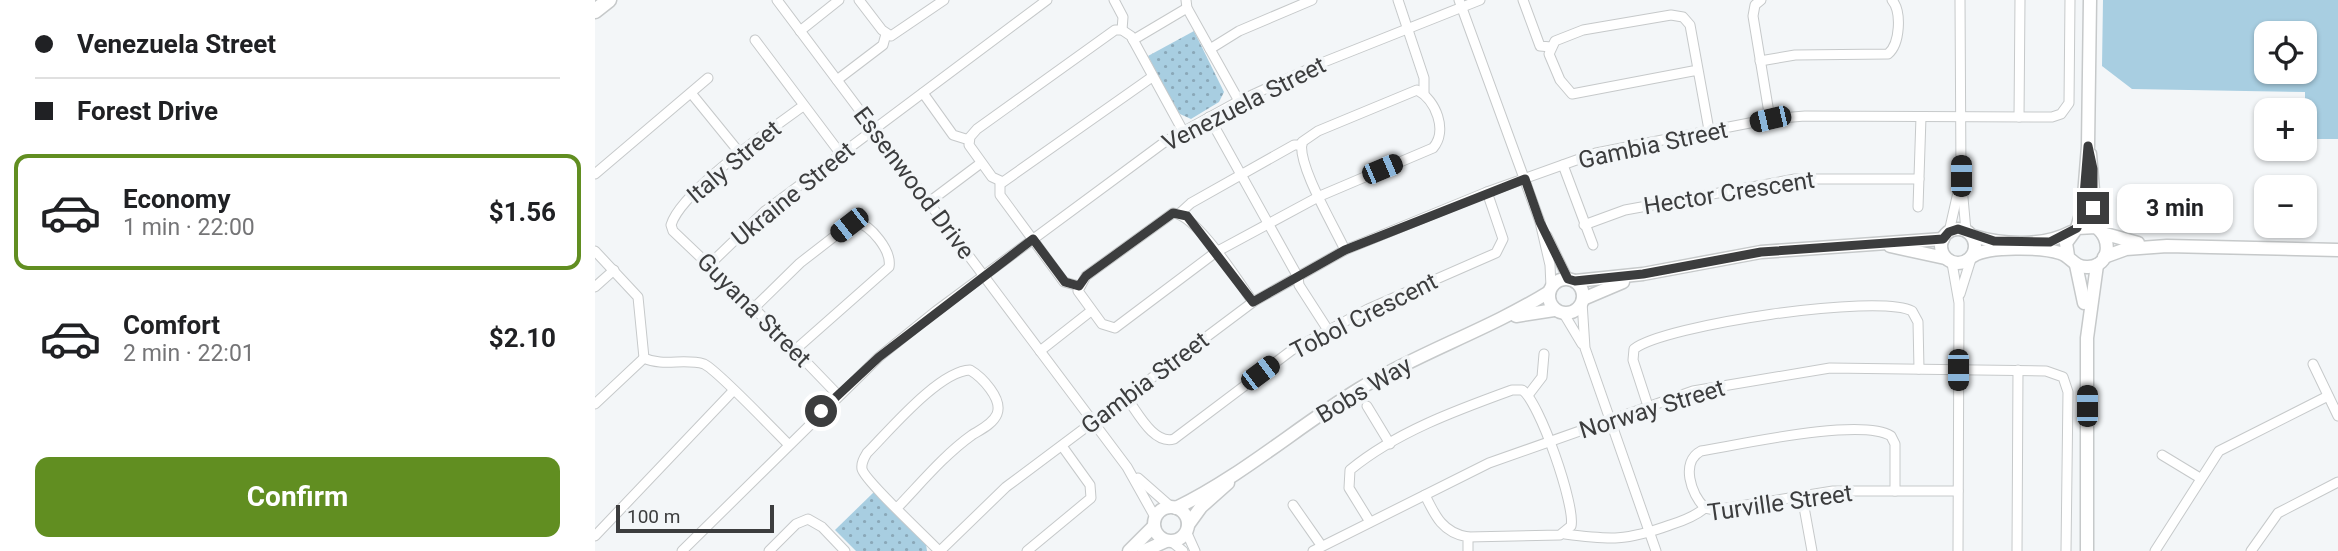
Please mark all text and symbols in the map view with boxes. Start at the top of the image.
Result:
map controls [2254,21,2317,238]
button: locate [2254,21,2317,84]
text: Venezuela Street [77,29,276,59]
street label: Venezuela Street [1158,51,1330,157]
text: Forest Drive [77,96,218,126]
button: + [2254,98,2317,161]
street label: Essenwood Drive [848,101,980,265]
car [1748,104,1793,134]
street label: Italy Street [681,115,787,209]
street label: Gambia Street [1576,115,1730,175]
street label: Ukraine Street [726,136,860,252]
car [1359,151,1406,187]
car [1951,155,1972,197]
street label: Hector Crescent [1641,166,1817,220]
button: − [2254,175,2317,238]
icon: car [39,181,102,244]
text: Economy [123,184,230,214]
callout: 3 min [2117,184,2233,232]
route end [2077,192,2109,224]
text: 3 min [2146,195,2204,222]
text: $1.56 [489,197,556,227]
car [826,204,873,246]
text: 1 min · 22:00 [123,214,255,241]
street label: Guyana Street [691,247,817,373]
street label: Tobol Crescent [1286,267,1442,365]
icon: car [39,307,102,370]
text: Comfort [123,310,220,340]
text: $2.10 [489,323,556,353]
street label: Gambia Street [1076,326,1214,440]
text: 2 min · 22:01 [123,340,255,367]
car [1948,349,1969,391]
street label: Bobs Way [1312,350,1417,429]
car [1237,352,1284,394]
street label: Norway Street [1576,374,1728,444]
car [2077,385,2098,427]
route start [805,395,837,427]
button: Confirm [35,457,560,537]
street label: Turville Street [1706,479,1854,527]
scale bar [616,502,773,534]
text: 100 m [627,505,680,528]

